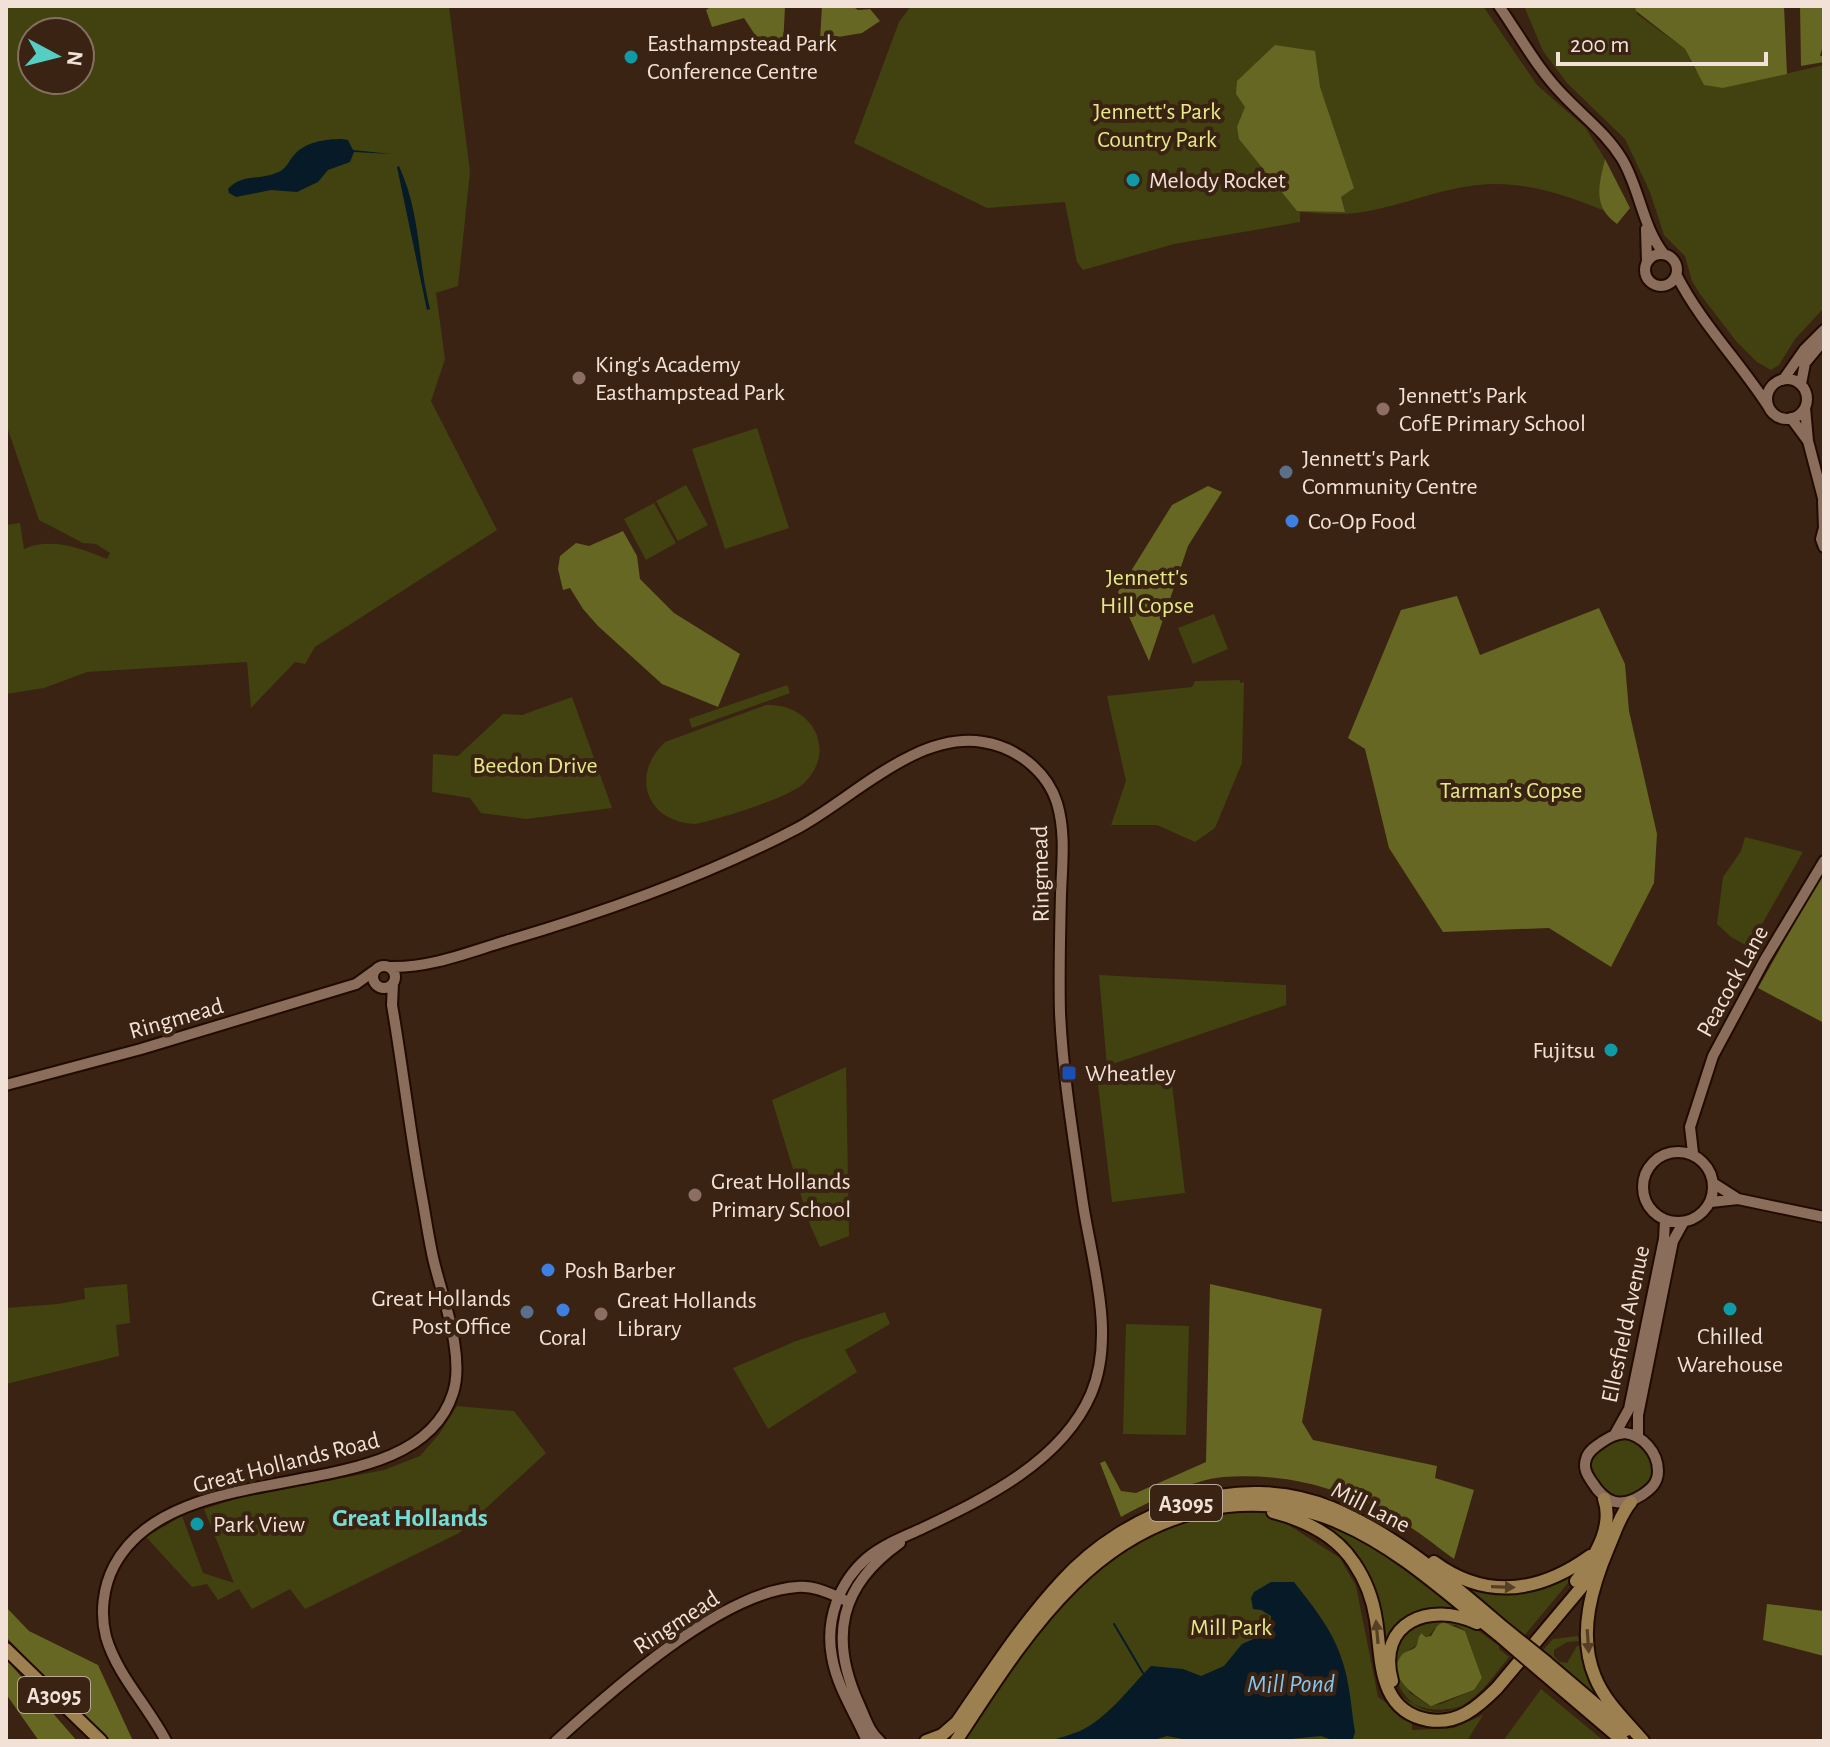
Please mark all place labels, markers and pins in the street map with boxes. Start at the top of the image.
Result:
place label: Easthampstead Park Conference Centre [647,32,837,84]
marker: Easthampstead Park Conference Centre [622,48,640,66]
place label: Melody Rocket [1149,169,1286,193]
marker: Melody Rocket [1124,171,1142,189]
place label: King's Academy Easthampstead Park [595,353,785,405]
marker: King's Academy Easthampstead Park [570,369,588,387]
place label: Jennett's Park CofE Primary School [1399,384,1586,436]
marker: Jennett's Park CofE Primary School [1374,400,1392,418]
place label: Jennett's Park Community Centre [1302,447,1478,499]
marker: Jennett's Park Community Centre [1277,463,1295,481]
place label: Co-Op Food [1308,510,1416,534]
marker: Co-Op Food [1283,512,1301,530]
place label: Fujitsu [1533,1039,1595,1063]
marker: Fujitsu [1602,1041,1620,1059]
place label: Wheatley [1085,1062,1176,1086]
marker: Wheatley [1060,1064,1078,1082]
place label: Great Hollands Primary School [711,1170,851,1222]
marker: Great Hollands Primary School [686,1186,704,1204]
place label: Posh Barber [564,1259,675,1283]
marker: Posh Barber [539,1261,557,1279]
place label: Great Hollands Post Office [371,1287,511,1339]
place label: Great Hollands Library [617,1289,757,1341]
marker: Chilled Warehouse [1721,1300,1739,1318]
marker: Coral [554,1301,572,1319]
marker: Great Hollands Post Office [518,1303,536,1321]
marker: Great Hollands Library [592,1305,610,1323]
place label: Chilled Warehouse [1677,1325,1783,1377]
place label: Coral [539,1326,587,1350]
place label: Park View [213,1513,305,1537]
marker: Park View [188,1515,206,1533]

